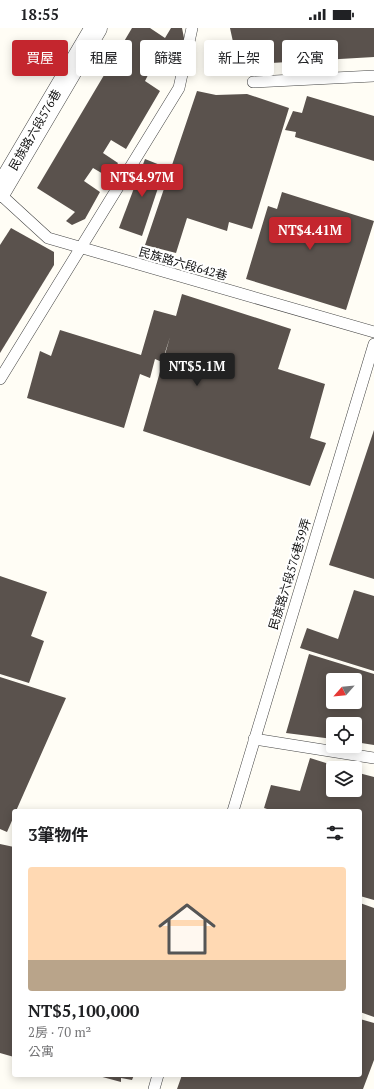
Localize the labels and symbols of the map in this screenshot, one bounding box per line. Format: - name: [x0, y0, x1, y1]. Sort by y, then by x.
- street label: 民族路六段576巷: [5, 87, 64, 173]
- pin: NT$4.97M: [101, 164, 183, 198]
- pin: NT$4.41M: [269, 217, 351, 251]
- street label: 民族路六段642巷: [137, 244, 229, 283]
- pin: NT$5.1M: [160, 353, 234, 387]
- street label: 民族路六段576巷39弄: [265, 516, 314, 632]
- north arrow: [326, 673, 362, 709]

